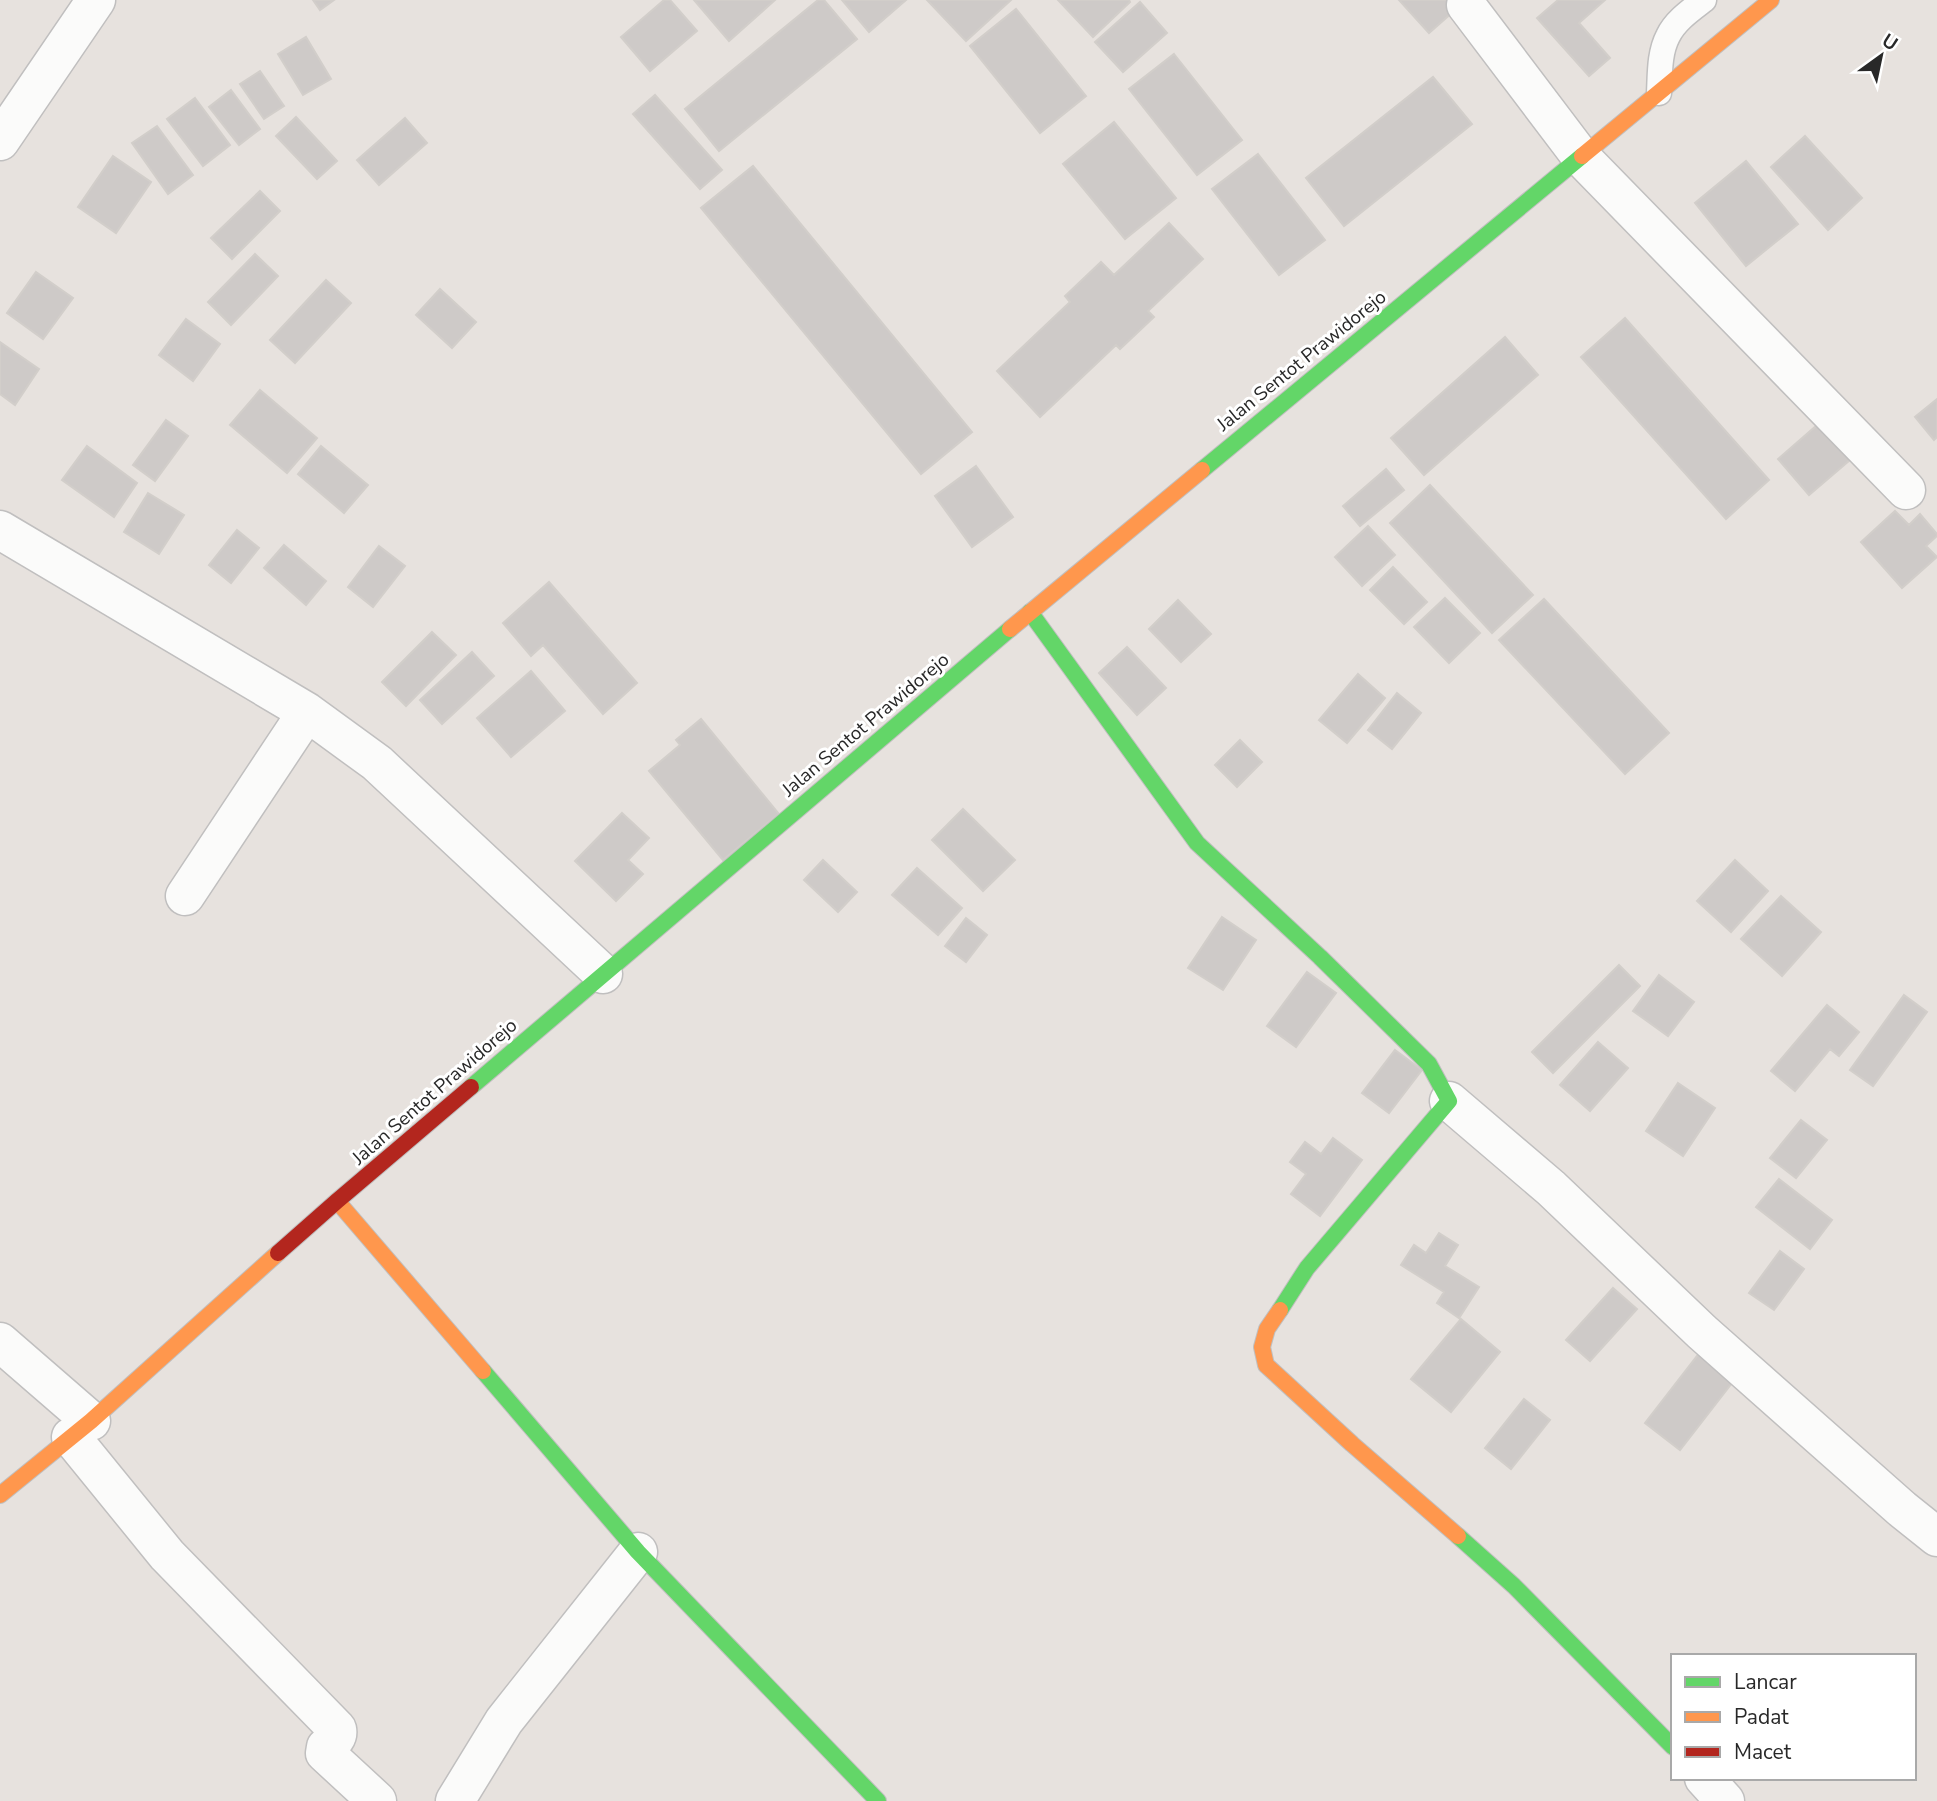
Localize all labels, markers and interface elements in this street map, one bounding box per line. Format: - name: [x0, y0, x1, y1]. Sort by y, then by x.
- north arrow: [1846, 21, 1916, 91]
- text: U: [1877, 28, 1903, 57]
- street label: Jalan Sentot Prawidorejo: [1211, 284, 1392, 438]
- street label: Jalan Sentot Prawidorejo: [776, 647, 955, 803]
- street label: Jalan Sentot Prawidorejo: [346, 1013, 523, 1171]
- legend: [1671, 1654, 1916, 1780]
- text: Lancar: [1734, 1668, 1797, 1696]
- text: Padat: [1734, 1703, 1789, 1731]
- text: Macet: [1734, 1738, 1792, 1766]

